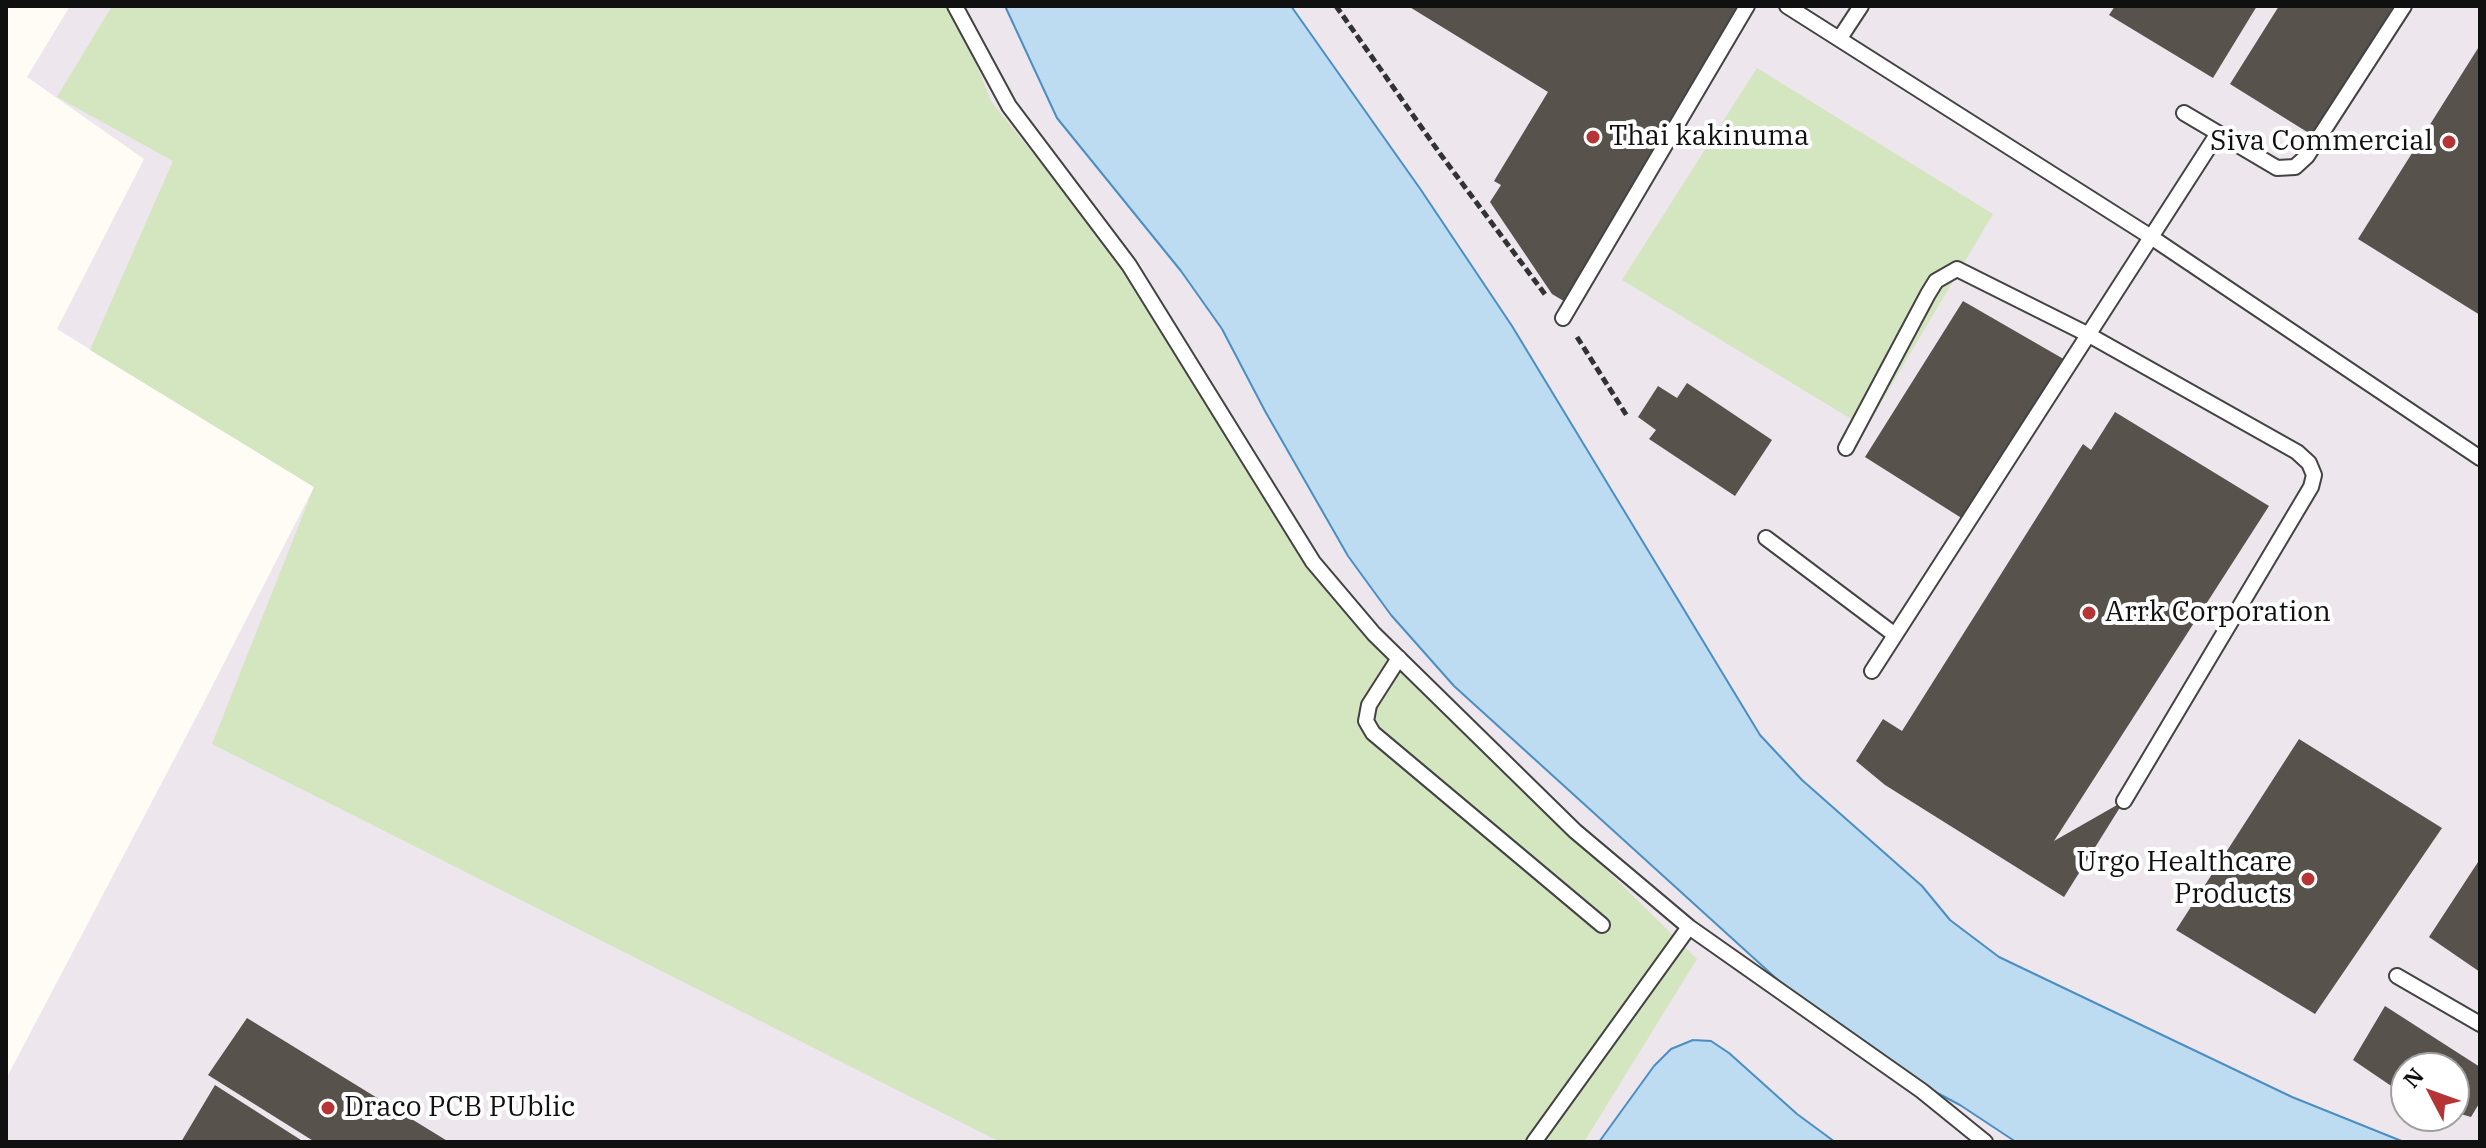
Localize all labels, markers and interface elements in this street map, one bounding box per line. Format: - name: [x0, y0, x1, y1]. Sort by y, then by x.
- place label: Thai kakinuma: [1609, 120, 1809, 154]
- place label: Siva Commercial: [2210, 125, 2433, 159]
- marker: Thai kakinuma: [1584, 128, 1602, 146]
- marker: Siva Commercial: [2440, 133, 2458, 151]
- place label: Arrk Corporation: [2105, 596, 2331, 630]
- marker: Arrk Corporation: [2080, 604, 2098, 622]
- place label: Urgo Healthcare Products: [2076, 846, 2292, 912]
- marker: Urgo Healthcare Products: [2299, 870, 2317, 888]
- north arrow: [2390, 1052, 2470, 1132]
- text: N: [2396, 1061, 2430, 1093]
- place label: Draco PCB PUblic: [344, 1091, 575, 1125]
- marker: Draco PCB PUblic: [319, 1099, 337, 1117]

